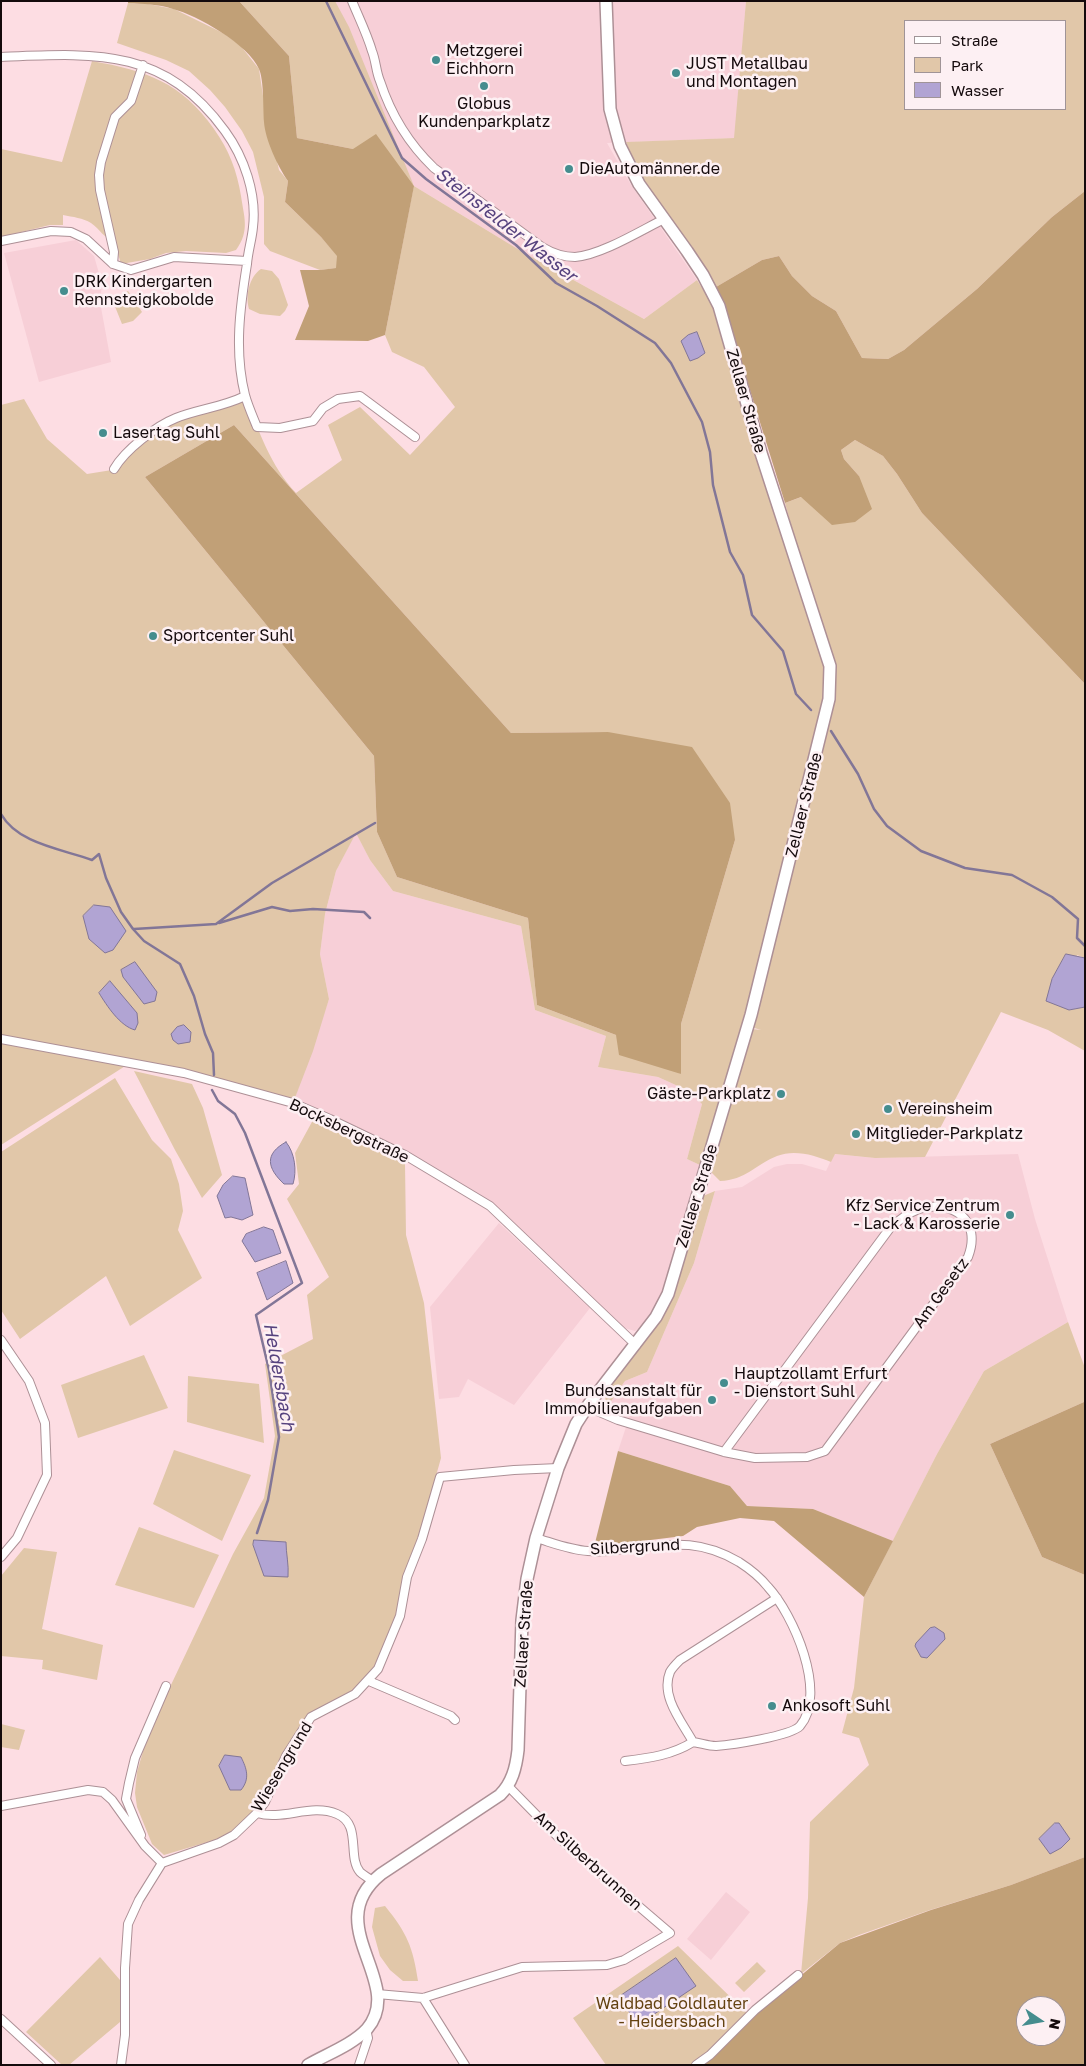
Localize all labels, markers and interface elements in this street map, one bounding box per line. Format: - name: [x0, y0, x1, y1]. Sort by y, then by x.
- legend: [904, 20, 1066, 110]
- text: Straße: [951, 31, 998, 49]
- place label: Metzgerei Eichhorn: [446, 41, 523, 79]
- marker: Metzgerei Eichhorn: [430, 54, 442, 66]
- place label: JUST Metallbau und Montagen: [686, 54, 808, 92]
- text: Park: [951, 56, 983, 74]
- marker: JUST Metallbau und Montagen: [670, 67, 682, 79]
- marker: Globus Kundenparkplatz: [478, 80, 490, 92]
- text: Wasser: [951, 81, 1004, 99]
- place label: Globus Kundenparkplatz: [418, 94, 550, 132]
- place label: DieAutomänner.de: [579, 159, 720, 179]
- water label: Steinsfelder Wasser: [431, 163, 581, 287]
- marker: DieAutomänner.de: [563, 163, 575, 175]
- place label: DRK Kindergarten Rennsteigkobolde: [74, 272, 214, 310]
- marker: DRK Kindergarten Rennsteigkobolde: [58, 285, 70, 297]
- street label: Zellaer Straße: [722, 347, 770, 455]
- place label: Lasertag Suhl: [113, 423, 220, 443]
- marker: Lasertag Suhl: [97, 427, 109, 439]
- place label: Sportcenter Suhl: [163, 626, 294, 646]
- marker: Sportcenter Suhl: [147, 630, 159, 642]
- street label: Zellaer Straße: [782, 751, 826, 859]
- place label: Gäste-Parkplatz: [647, 1084, 771, 1104]
- marker: Gäste-Parkplatz: [775, 1088, 787, 1100]
- street label: Bocksbergstraße: [286, 1095, 412, 1167]
- place label: Vereinsheim: [898, 1099, 993, 1119]
- marker: Vereinsheim: [882, 1103, 894, 1115]
- place label: Mitglieder-Parkplatz: [866, 1124, 1023, 1144]
- marker: Mitglieder-Parkplatz: [850, 1128, 862, 1140]
- street label: Zellaer Straße: [672, 1142, 722, 1250]
- place label: Kfz Service Zentrum - Lack & Karosserie: [845, 1196, 1000, 1234]
- marker: Kfz Service Zentrum - Lack & Karosserie: [1004, 1209, 1016, 1221]
- street label: Am Gesetz: [909, 1254, 973, 1332]
- water label: Heldersbach: [259, 1321, 299, 1433]
- place label: Hauptzollamt Erfurt - Dienstort Suhl: [734, 1364, 888, 1402]
- marker: Hauptzollamt Erfurt - Dienstort Suhl: [718, 1377, 730, 1389]
- place label: Bundesanstalt für Immobilienaufgaben: [544, 1381, 702, 1419]
- marker: Bundesanstalt für Immobilienaufgaben: [706, 1394, 718, 1406]
- street label: Silbergrund: [589, 1535, 681, 1559]
- street label: Zellaer Straße: [511, 1580, 537, 1688]
- place label: Ankosoft Suhl: [782, 1696, 890, 1716]
- marker: Ankosoft Suhl: [766, 1700, 778, 1712]
- street label: Wiesengrund: [248, 1718, 316, 1816]
- street label: Am Silberbrunnen: [530, 1808, 646, 1914]
- park label: Waldbad Goldlauter - Heidersbach: [596, 1994, 748, 2032]
- north arrow: [1016, 1996, 1066, 2046]
- text: N: [1046, 2017, 1065, 2031]

